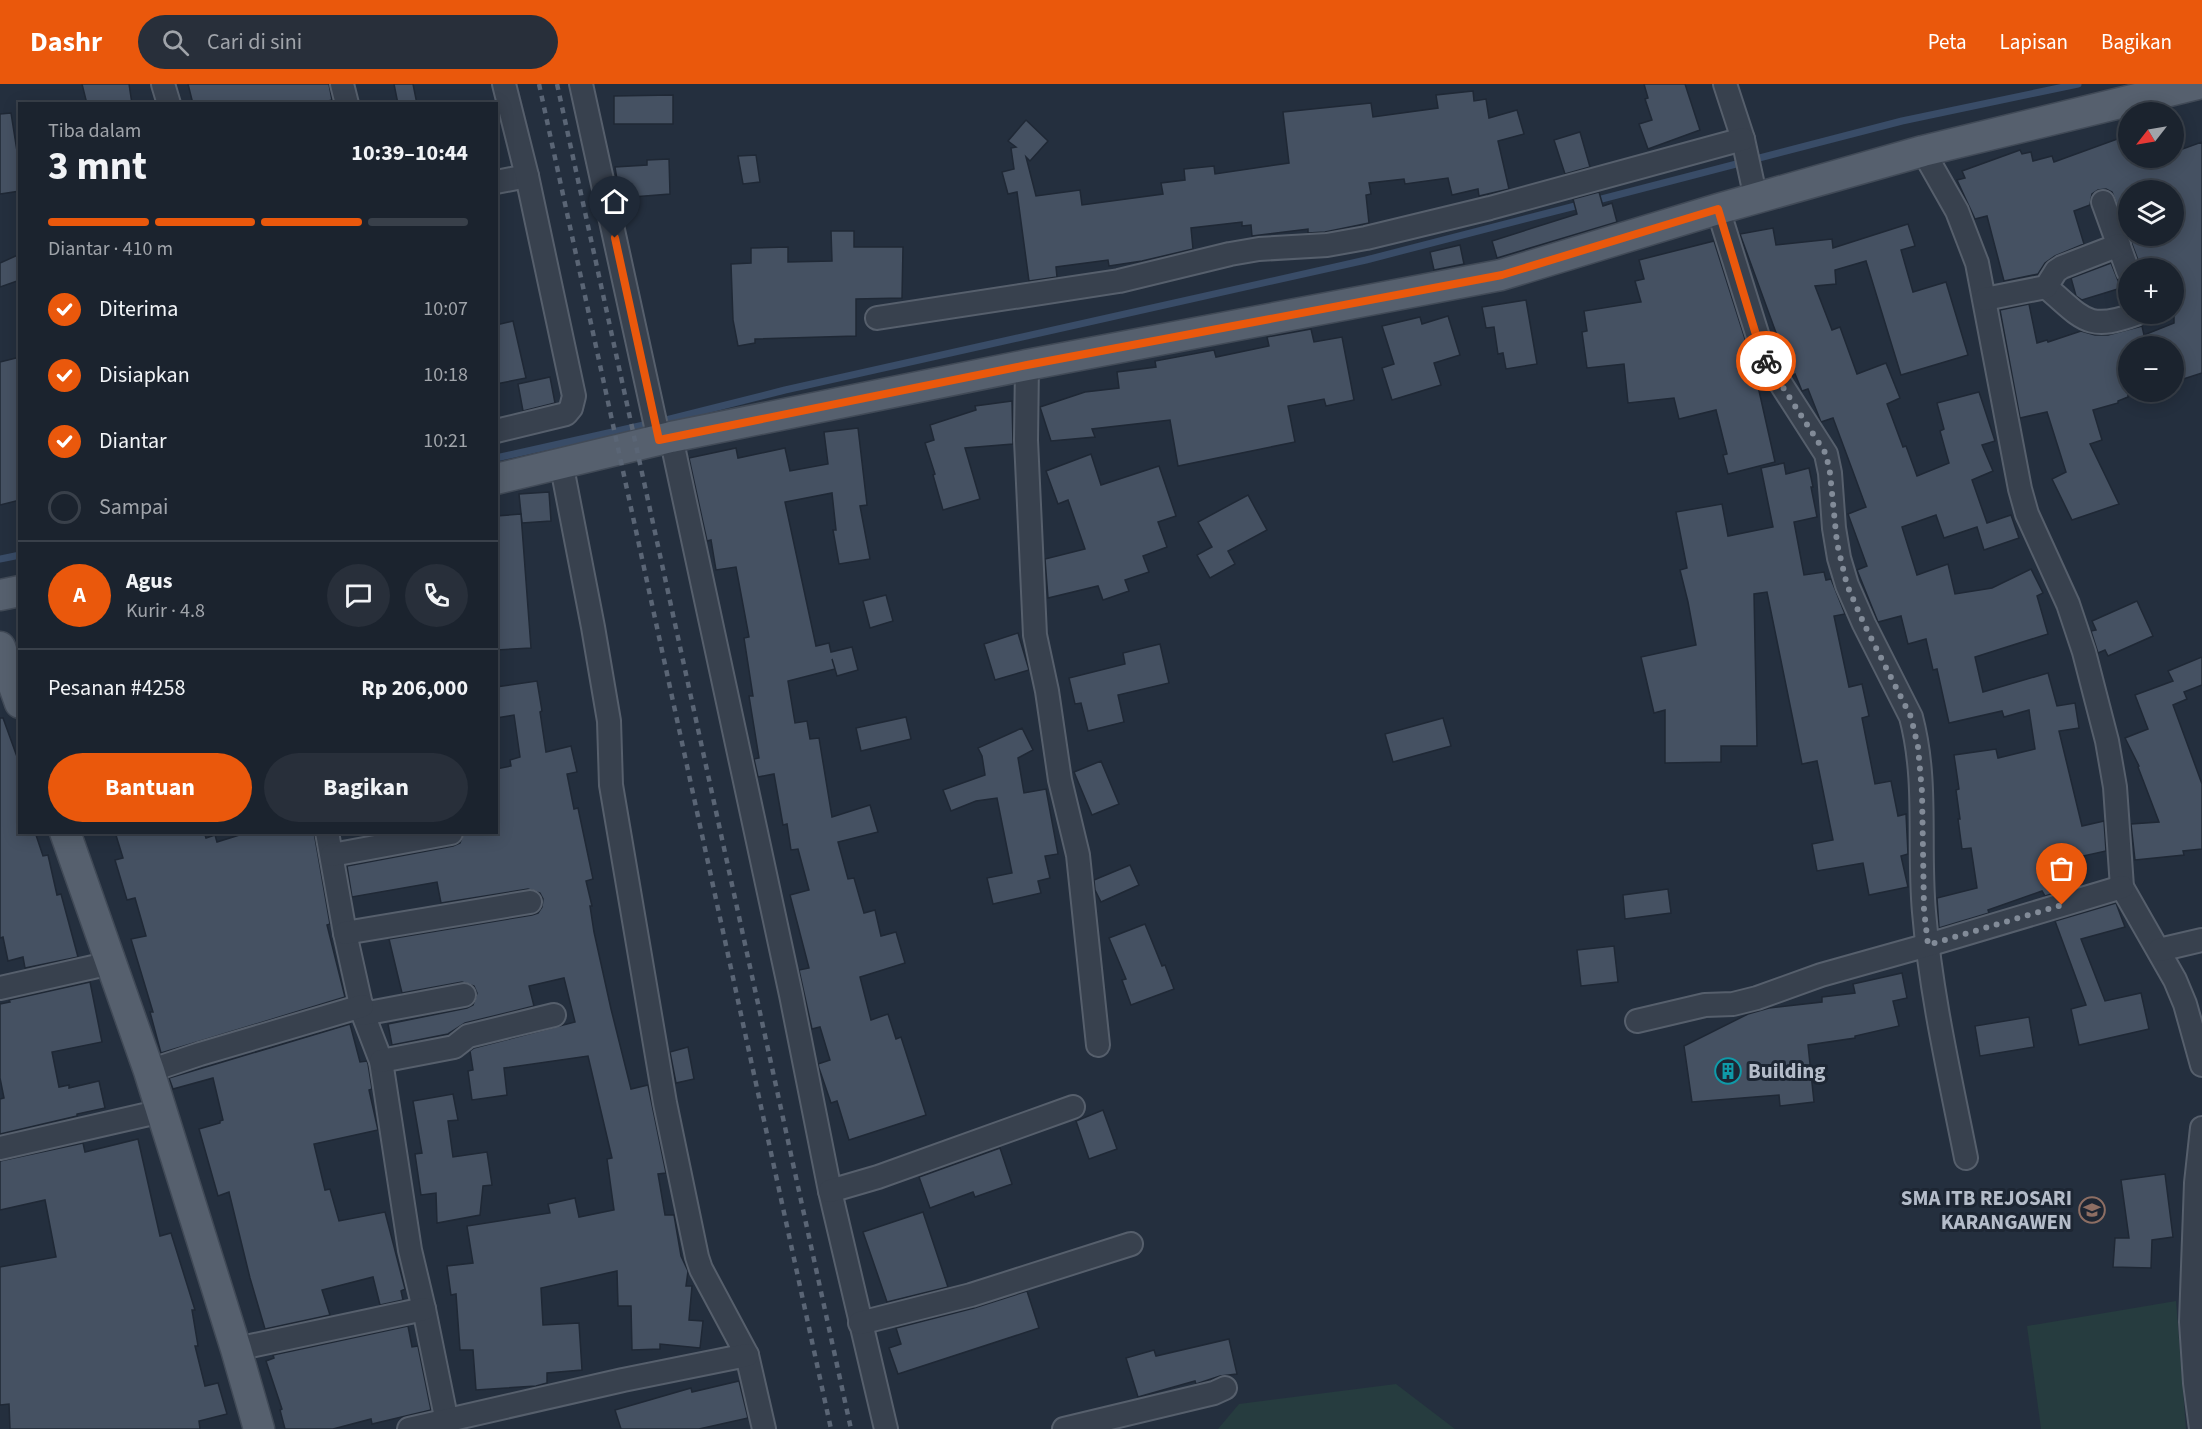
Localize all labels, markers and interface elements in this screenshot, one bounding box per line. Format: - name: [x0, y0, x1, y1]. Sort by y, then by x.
- search box: [138, 15, 558, 69]
- text: Dashr: [30, 22, 102, 62]
- icon: search: [159, 26, 192, 59]
- text: Cari di sini: [207, 26, 302, 58]
- text: Peta: [1928, 27, 1967, 57]
- text: Lapisan: [2000, 27, 2068, 57]
- text: Bagikan: [2101, 27, 2172, 57]
- north arrow: [2118, 102, 2184, 168]
- map controls: [2118, 102, 2184, 402]
- text: Tiba dalam: [48, 117, 141, 145]
- text: 10:39–10:44: [351, 137, 468, 169]
- text: 3 mnt: [48, 139, 147, 195]
- pin: [589, 176, 640, 238]
- button: layers: [2118, 180, 2184, 246]
- icon: home: [598, 185, 631, 218]
- text: Diantar · 410 m: [48, 235, 173, 263]
- button: +: [2118, 258, 2184, 324]
- icon: check: [48, 293, 81, 326]
- text: Diterima: [99, 293, 178, 325]
- text: 10:07: [423, 295, 468, 323]
- courier: [1736, 331, 1796, 391]
- button: −: [2118, 336, 2184, 402]
- icon: bike: [1750, 345, 1783, 378]
- icon: check: [48, 359, 81, 392]
- text: Disiapkan: [99, 359, 190, 391]
- text: 10:18: [423, 361, 468, 389]
- icon: check: [48, 425, 81, 458]
- text: Diantar: [99, 425, 167, 457]
- text: 10:21: [423, 427, 468, 455]
- text: Sampai: [99, 491, 168, 523]
- button: chat: [327, 564, 390, 627]
- button: phone: [405, 564, 468, 627]
- text: Agus: [126, 565, 173, 597]
- text: A: [73, 579, 86, 611]
- text: Kurir · 4.8: [126, 597, 205, 625]
- text: Pesanan #4258: [48, 672, 185, 704]
- text: Rp 206,000: [361, 672, 468, 704]
- button: Bantuan: [48, 753, 252, 822]
- button: Bagikan: [264, 753, 468, 822]
- pin: [2036, 843, 2087, 905]
- icon: bag: [2045, 852, 2078, 885]
- building icon: Building: [1713, 1056, 1743, 1086]
- place label: Building: [1748, 1056, 1826, 1086]
- place label: SMA ITB REJOSARI KARANGAWEN: [1901, 1183, 2072, 1237]
- school or university icon: SMA ITB REJOSARI KARANGAWEN: [2077, 1195, 2107, 1225]

